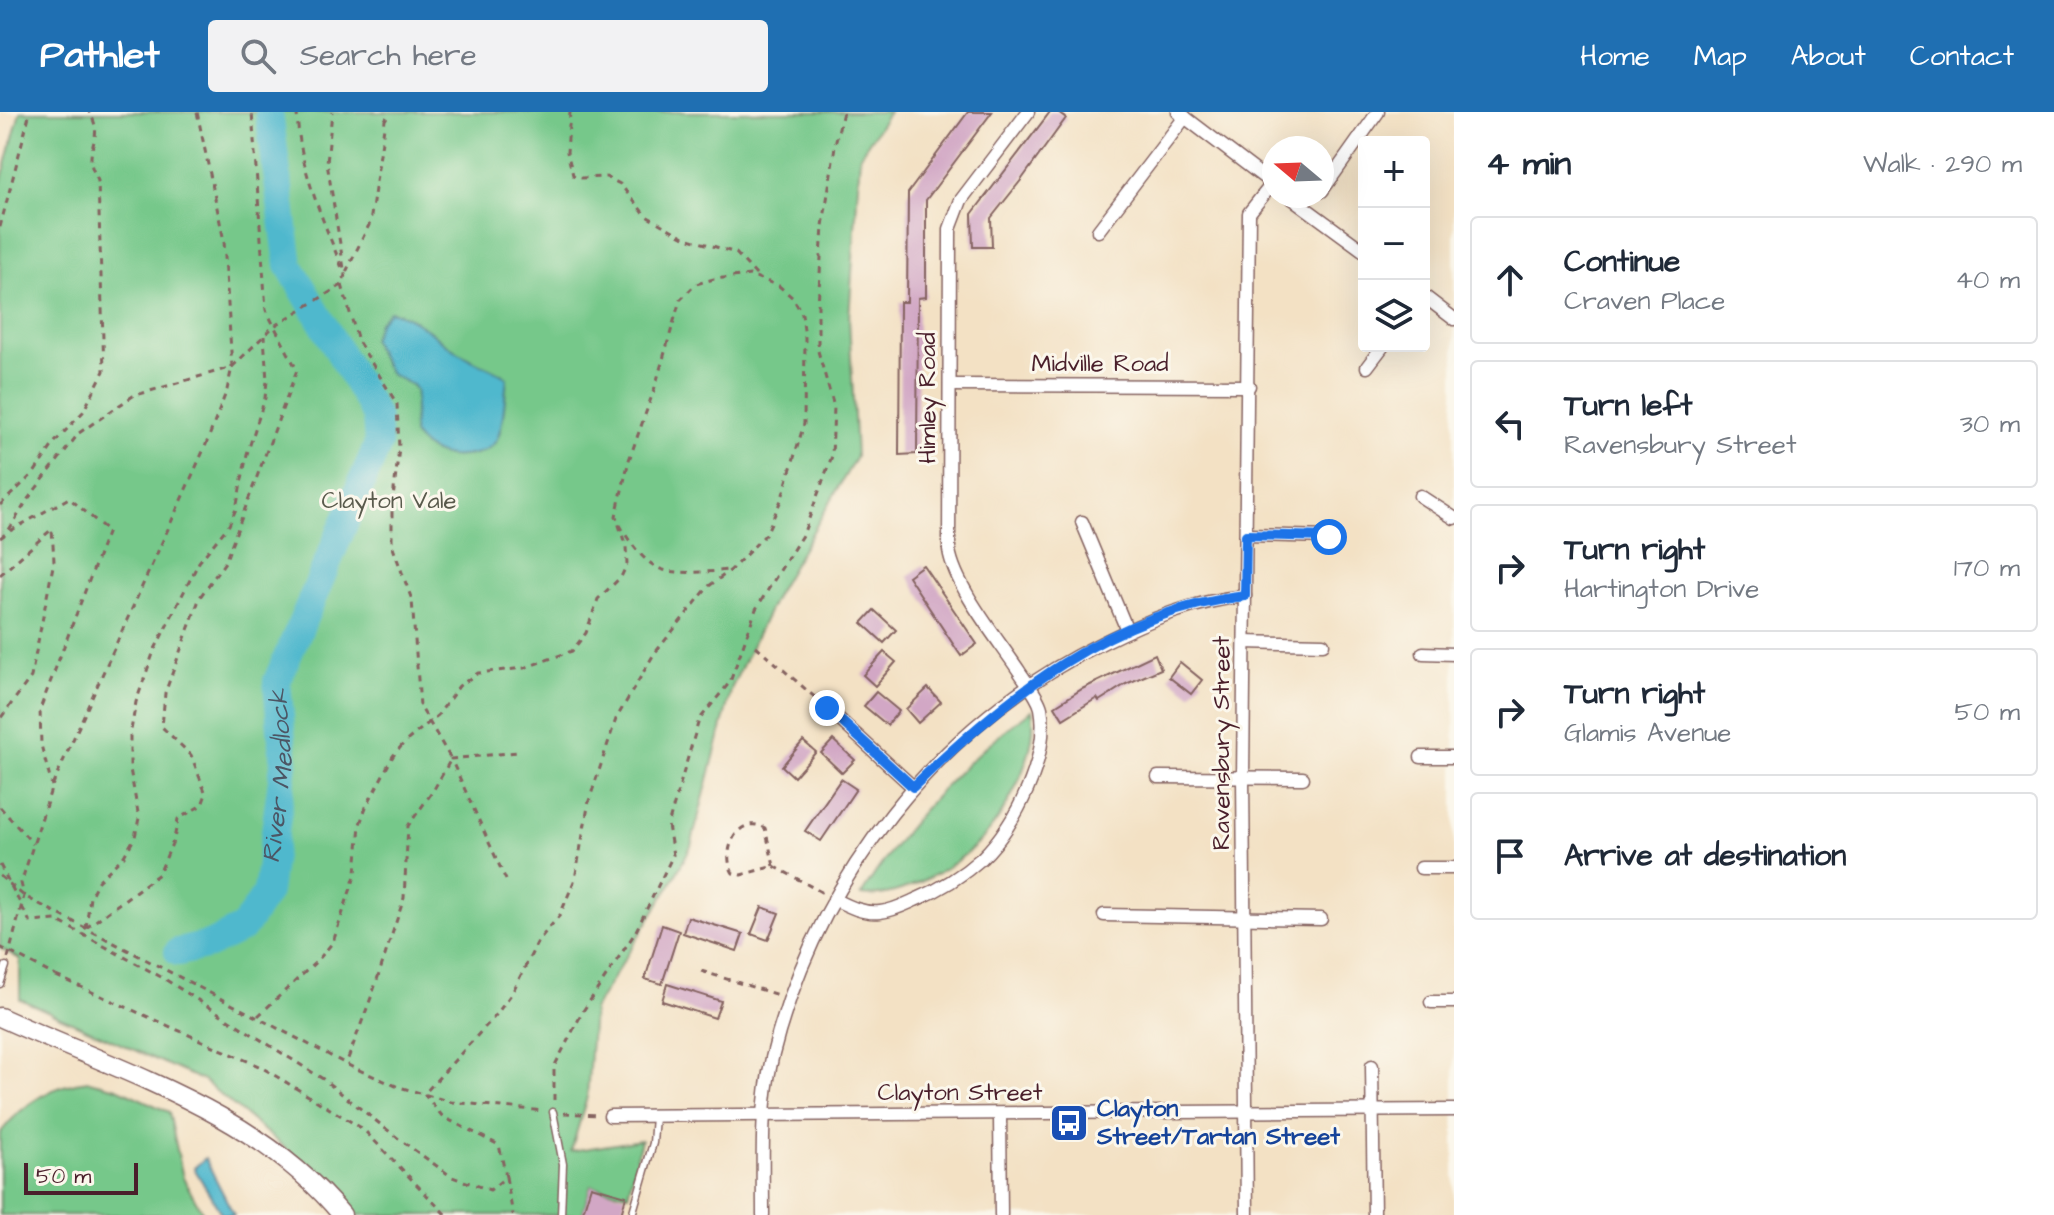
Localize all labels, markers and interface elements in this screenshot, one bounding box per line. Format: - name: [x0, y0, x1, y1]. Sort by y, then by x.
- search box: [208, 20, 768, 92]
- text: Pathlet: [40, 30, 160, 82]
- icon: search: [236, 34, 280, 78]
- text: Search here: [300, 35, 477, 77]
- text: Home: [1580, 37, 1650, 76]
- text: Map: [1694, 37, 1747, 76]
- text: About: [1791, 37, 1866, 76]
- text: Contact: [1910, 37, 2014, 76]
- north arrow: [1262, 136, 1334, 208]
- map controls: [1358, 136, 1430, 352]
- button: +: [1358, 136, 1430, 208]
- text: 4 min: [1486, 140, 1571, 188]
- text: Walk · 290 m: [1863, 146, 2022, 182]
- button: −: [1358, 208, 1430, 280]
- text: Continue: [1564, 241, 1680, 283]
- icon: ahead: [1488, 258, 1532, 302]
- text: 40 m: [1955, 262, 2020, 298]
- button: layers: [1358, 280, 1430, 352]
- text: Craven Place: [1564, 283, 1725, 319]
- street label: Himley Road: [911, 332, 946, 464]
- street label: Midville Road: [1031, 347, 1169, 381]
- text: Turn left: [1564, 385, 1692, 427]
- icon: left: [1488, 402, 1532, 446]
- text: 30 m: [1960, 406, 2020, 442]
- text: Ravensbury Street: [1564, 427, 1796, 463]
- park label: Clayton Vale: [322, 484, 457, 519]
- route start: [1311, 519, 1347, 555]
- text: Turn right: [1564, 529, 1705, 571]
- icon: right: [1488, 546, 1532, 590]
- text: 170 m: [1954, 550, 2020, 586]
- text: Hartington Drive: [1564, 571, 1759, 607]
- street label: Ravensbury Street: [1205, 635, 1240, 850]
- text: Turn right: [1564, 673, 1705, 715]
- water label: River Medlock: [253, 686, 302, 865]
- route end: [809, 690, 845, 726]
- icon: right: [1488, 690, 1532, 734]
- text: 50 m: [1955, 694, 2020, 730]
- text: Glamis Avenue: [1564, 715, 1731, 751]
- icon: arrive: [1488, 834, 1532, 878]
- text: Arrive at destination: [1564, 835, 1846, 877]
- street label: Clayton Street: [878, 1076, 1043, 1111]
- place label: Clayton Street/Tartan Street: [1096, 1092, 1340, 1154]
- bus stop icon: Clayton Street/Tartan Street: [1048, 1102, 1090, 1144]
- scale bar: [24, 1159, 138, 1195]
- text: 50 m: [36, 1161, 91, 1192]

